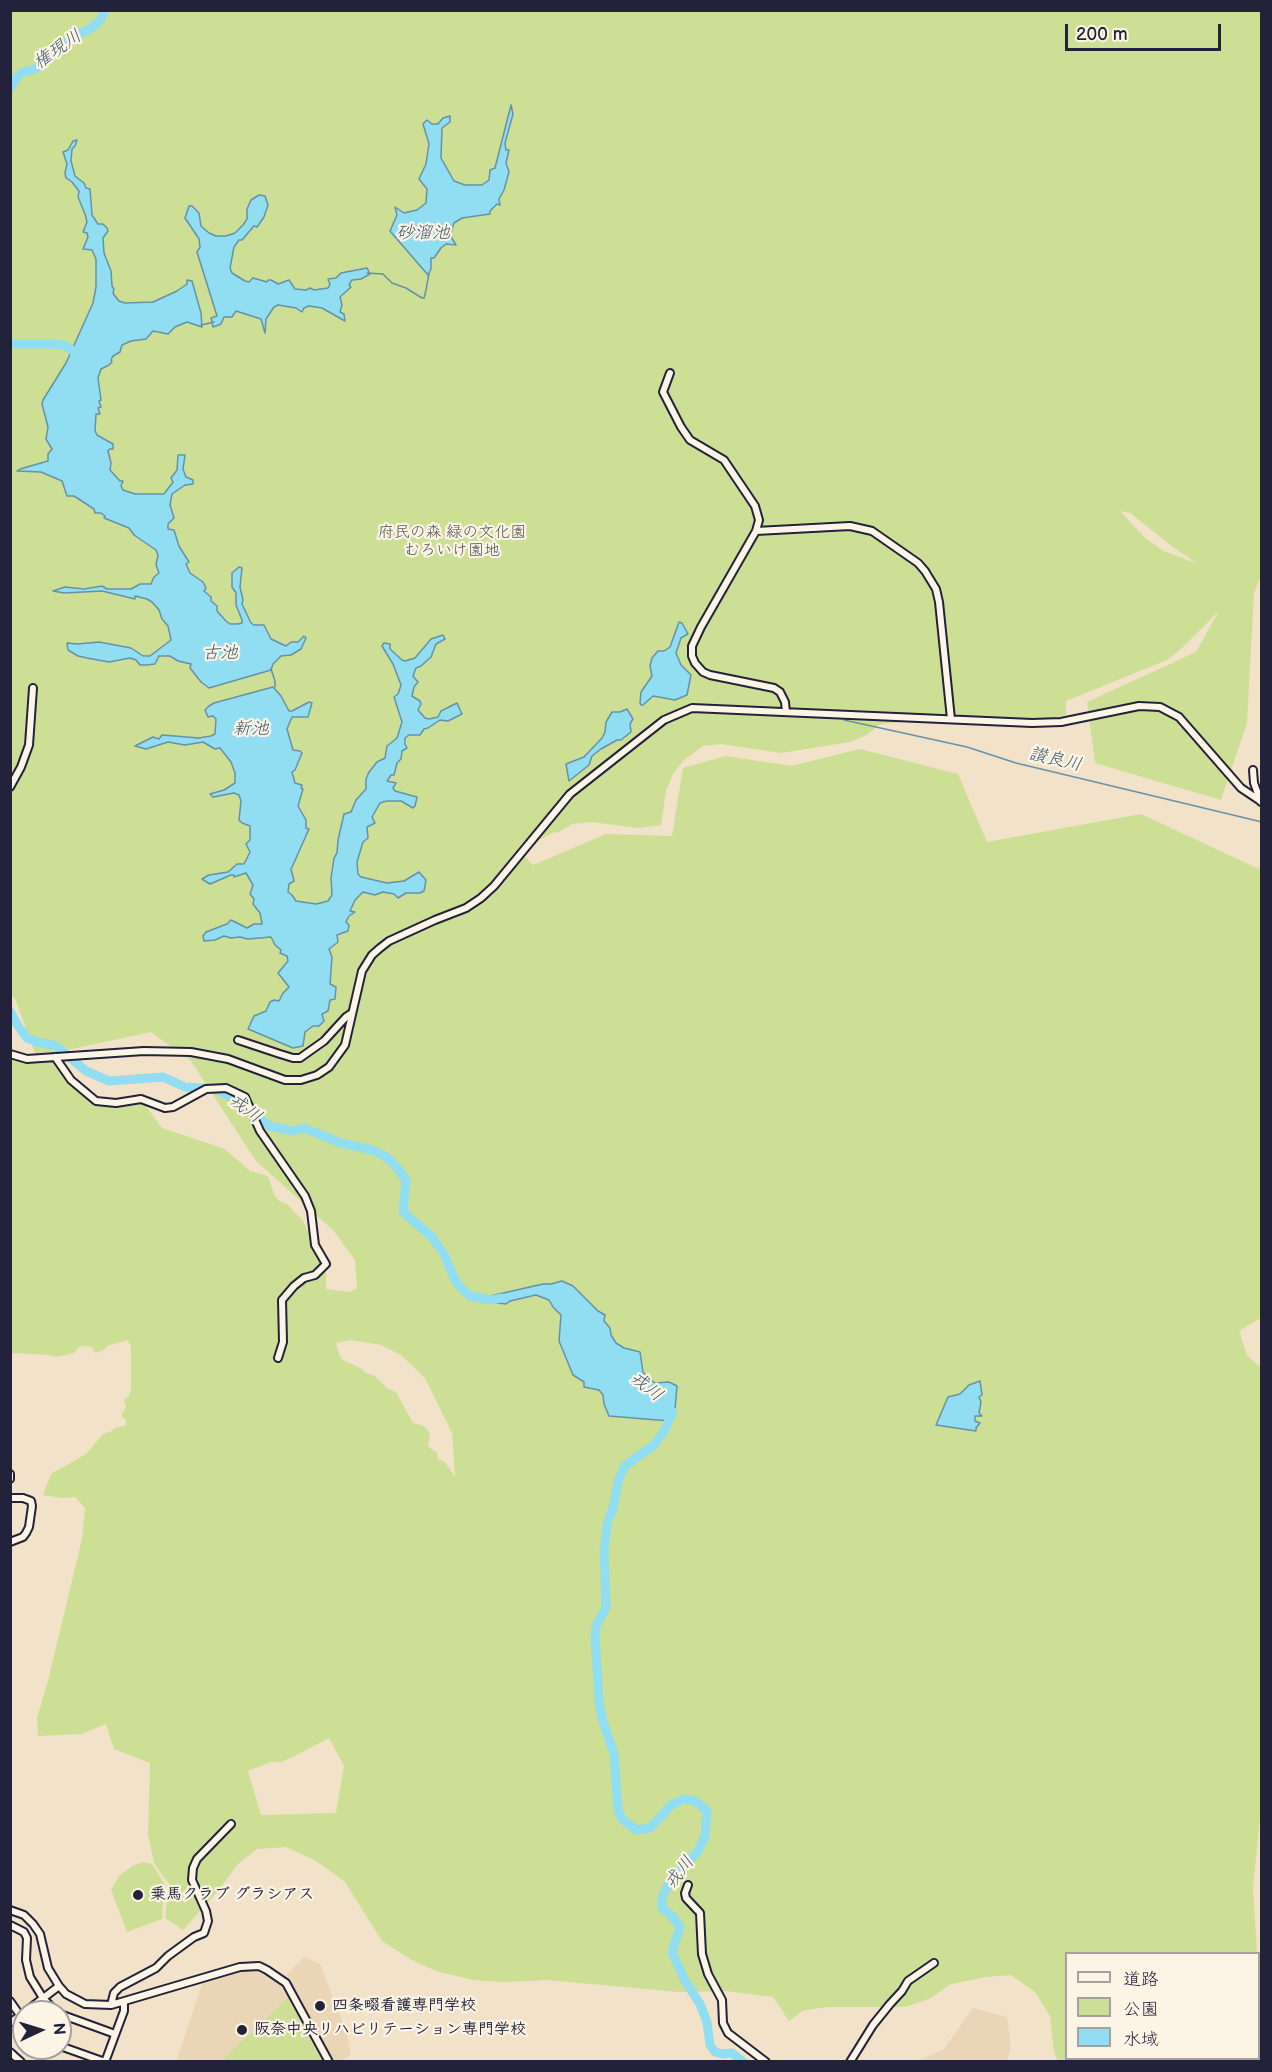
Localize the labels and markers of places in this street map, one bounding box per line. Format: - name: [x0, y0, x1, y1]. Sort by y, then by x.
- place label: 乗馬クラブ グラシアス: [150, 1885, 314, 1905]
- marker: 乗馬クラブ グラシアス: [131, 1888, 145, 1902]
- place label: 四条畷看護専門学校: [332, 1996, 476, 2016]
- marker: 四条畷看護専門学校: [313, 1999, 327, 2013]
- place label: 阪奈中央リハビリテーション専門学校: [254, 2020, 526, 2040]
- marker: 阪奈中央リハビリテーション専門学校: [235, 2023, 249, 2037]

